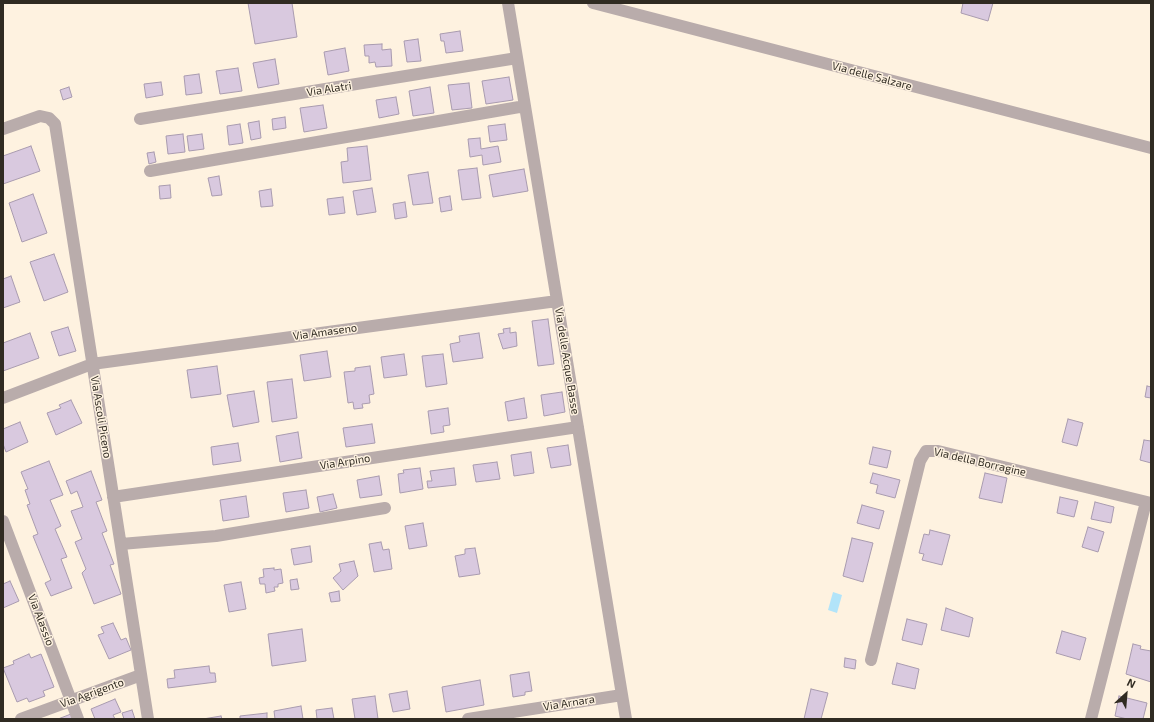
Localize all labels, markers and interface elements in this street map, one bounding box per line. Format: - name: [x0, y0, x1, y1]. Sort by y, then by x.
- street label: Via delle Salzare: [831, 59, 913, 93]
- street label: Via Alatri: [306, 79, 352, 99]
- street label: Via delle Acque Basse: [552, 307, 582, 415]
- street label: Via Amaseno: [292, 321, 358, 343]
- street label: Via Ascoli Piceno: [88, 375, 114, 459]
- street label: Via della Borragine: [933, 445, 1027, 479]
- street label: Via Arpino: [319, 451, 371, 473]
- street label: Via Alassio: [25, 592, 57, 648]
- north arrow: [1106, 674, 1146, 714]
- street label: Via Agrigento: [58, 675, 126, 711]
- text: N: [1125, 675, 1138, 690]
- street label: Via Arnara: [542, 692, 596, 714]

